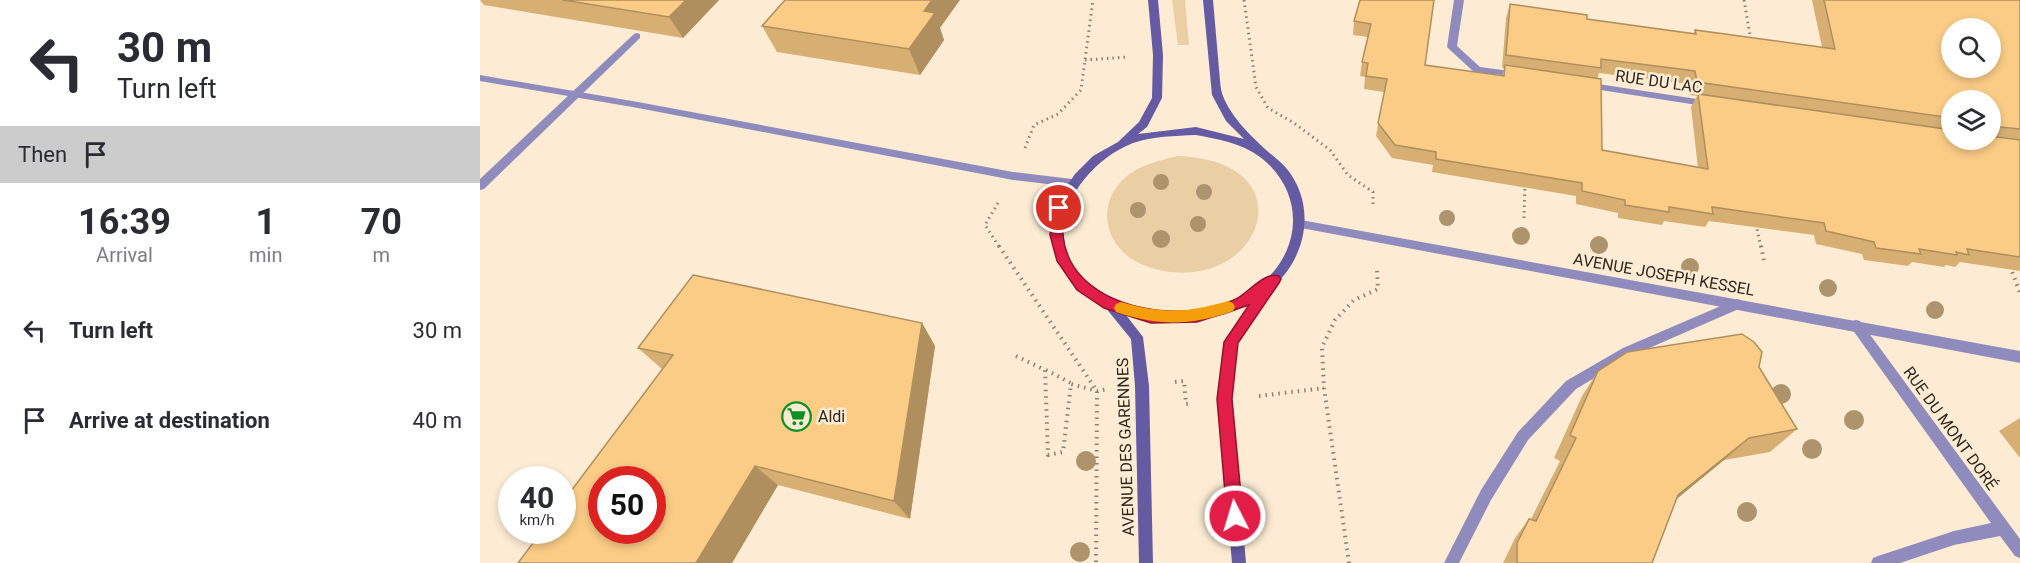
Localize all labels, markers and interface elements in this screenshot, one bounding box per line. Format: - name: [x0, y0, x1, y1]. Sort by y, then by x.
- map controls: [1941, 18, 2001, 150]
- button: search: [1941, 18, 2001, 78]
- text: 30 m: [117, 23, 212, 72]
- icon: left: [18, 24, 96, 102]
- street label: RUE DU LAC: [1614, 66, 1704, 97]
- text: Turn left: [117, 73, 217, 105]
- button: layers: [1941, 90, 2001, 150]
- icon: arrive: [79, 138, 112, 171]
- text: Then: [18, 142, 67, 167]
- pin: [1033, 182, 1084, 233]
- icon: arrive: [1042, 191, 1075, 224]
- text: 16:39: [78, 201, 171, 243]
- text: 1: [255, 201, 276, 243]
- text: 70: [361, 201, 402, 243]
- text: Arrival: [96, 243, 153, 267]
- text: min: [249, 243, 282, 267]
- text: m: [372, 243, 390, 267]
- street label: AVENUE JOSEPH KESSEL: [1572, 249, 1756, 300]
- icon: left: [18, 314, 51, 347]
- text: Turn left: [69, 318, 153, 343]
- text: 30 m: [413, 318, 462, 343]
- street label: AVENUE DES GARENNES: [1113, 357, 1138, 537]
- street label: RUE DU MONT DORÉ: [1899, 363, 2002, 494]
- supermarket icon: Aldi: [781, 400, 813, 432]
- icon: arrive: [18, 404, 51, 437]
- place label: Aldi: [818, 407, 845, 426]
- text: Arrive at destination: [69, 408, 270, 433]
- text: 40 m: [413, 408, 462, 433]
- speed limit sign: 50: [588, 466, 666, 544]
- text: 40: [520, 480, 554, 515]
- position arrow: [1203, 484, 1267, 548]
- text: km/h: [519, 511, 555, 529]

